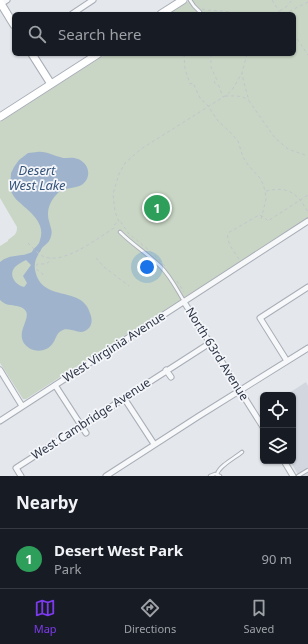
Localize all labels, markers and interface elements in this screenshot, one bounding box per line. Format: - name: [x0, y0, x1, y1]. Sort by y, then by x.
- search box: [12, 12, 296, 56]
- icon: search: [26, 23, 48, 45]
- text: Search here: [58, 24, 141, 44]
- water label: Desert West Lake: [9, 161, 66, 194]
- pin: 1: [144, 193, 170, 223]
- your location: [137, 257, 157, 277]
- street label: North 63rd Avenue: [182, 304, 253, 404]
- street label: West Virginia Avenue: [59, 307, 168, 386]
- street label: West Cambridge Avenue: [28, 374, 154, 463]
- map controls: [260, 392, 296, 464]
- button: locate: [260, 392, 296, 428]
- button: layers: [260, 428, 296, 464]
- text: Nearby: [16, 491, 78, 514]
- text: Desert West Park: [54, 540, 183, 560]
- text: 1: [25, 550, 33, 568]
- text: 90 m: [262, 550, 292, 568]
- text: Park: [54, 560, 81, 578]
- tab: Map: [34, 597, 57, 636]
- tab: Directions: [124, 597, 176, 636]
- tab: Saved: [244, 597, 274, 636]

